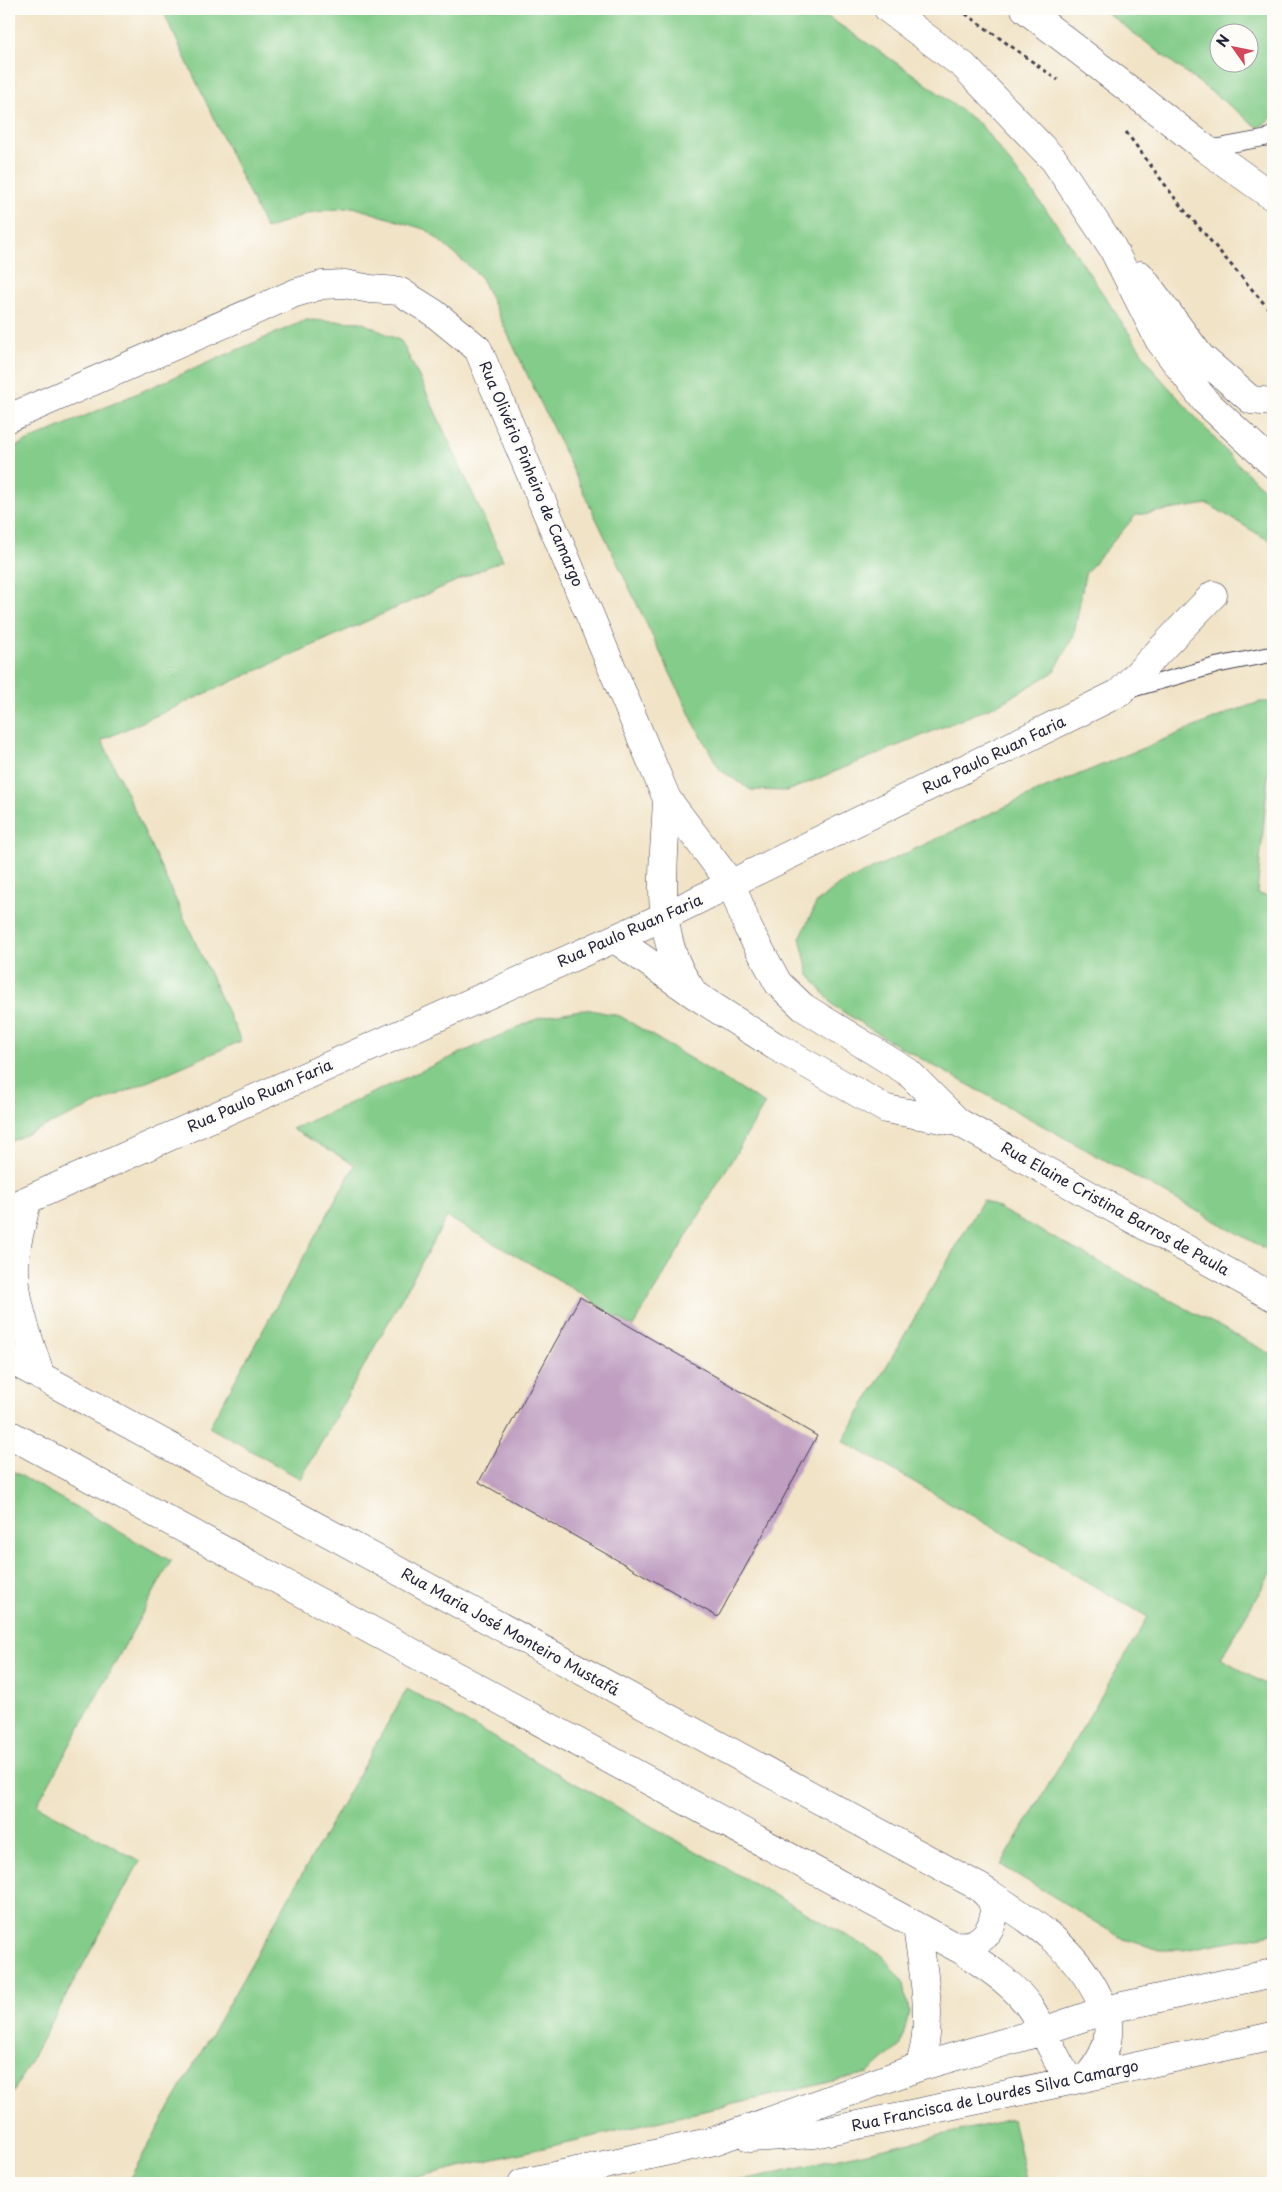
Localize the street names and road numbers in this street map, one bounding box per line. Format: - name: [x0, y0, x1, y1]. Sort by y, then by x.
- street label: Rua Olivério Pinheiro de Camargo: [474, 357, 590, 590]
- street label: Rua Paulo Ruan Faria: [918, 709, 1069, 798]
- street label: Rua Paulo Ruan Faria: [553, 887, 706, 972]
- street label: Rua Paulo Ruan Faria: [183, 1052, 336, 1137]
- street label: Rua Elaine Cristina Barros de Paula: [997, 1135, 1235, 1281]
- street label: Rua Maria José Monteiro Mustafá: [398, 1561, 624, 1701]
- street label: Rua Francisca de Lourdes Silva Camargo: [849, 2053, 1140, 2136]

